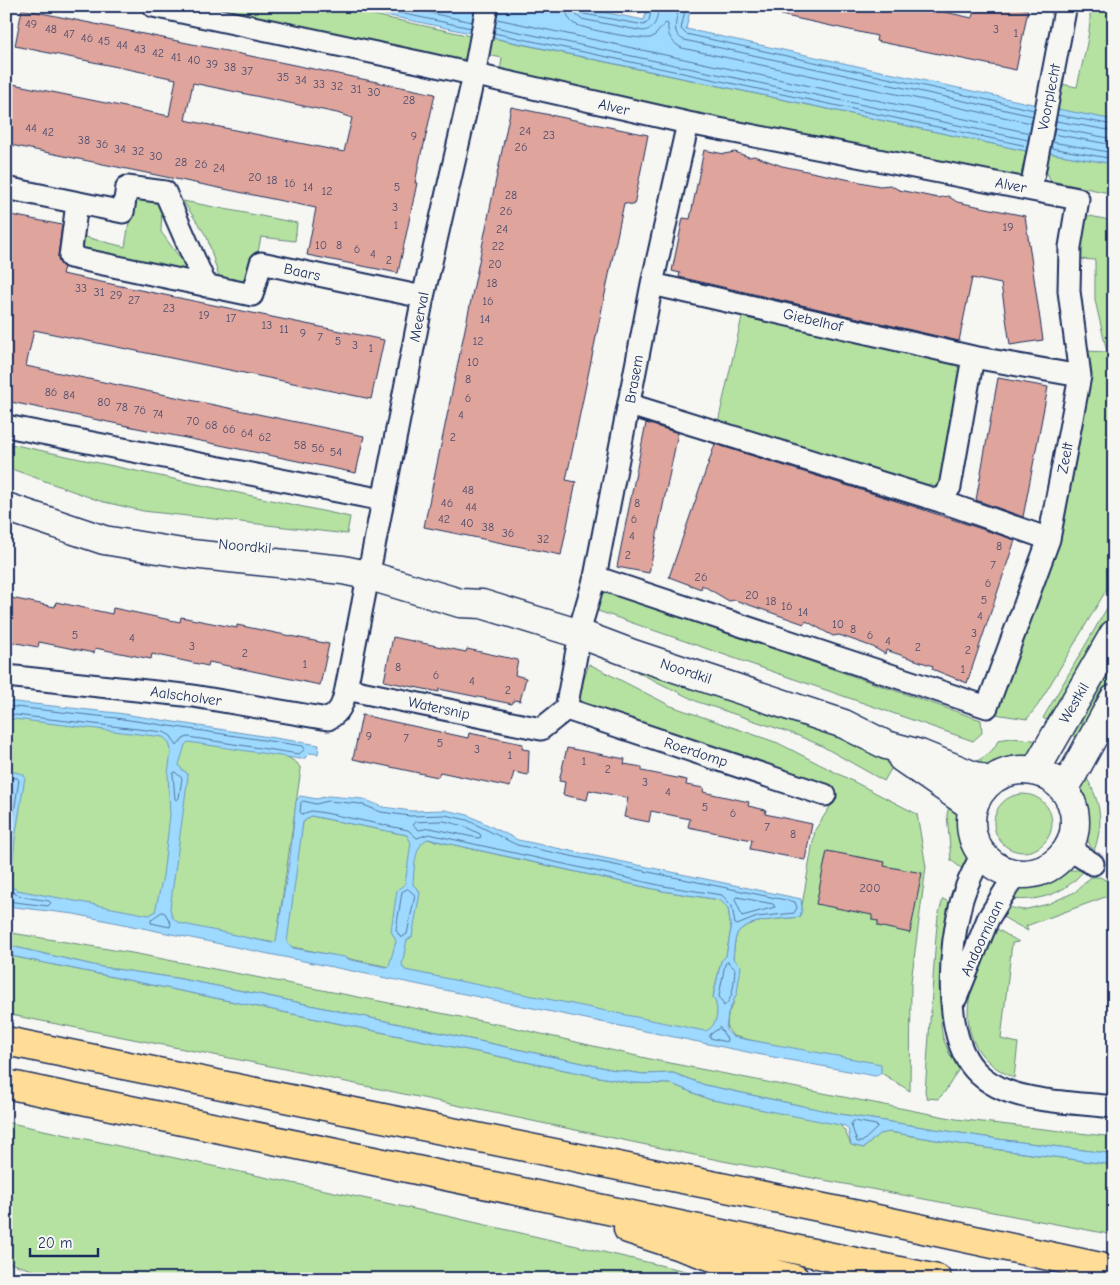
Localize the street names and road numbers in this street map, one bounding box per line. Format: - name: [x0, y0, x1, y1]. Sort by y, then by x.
- street label: Voorplecht: [1034, 62, 1064, 132]
- street label: Alver: [597, 95, 631, 119]
- street label: Alver: [994, 173, 1028, 197]
- street label: Baars: [282, 259, 322, 285]
- street label: Meerval: [405, 290, 433, 344]
- street label: Giebelhof: [781, 304, 845, 336]
- street label: Brasem: [621, 353, 647, 405]
- street label: Zeelt: [1053, 440, 1077, 475]
- street label: Noordkil: [218, 535, 272, 557]
- street label: Noordkil: [658, 654, 714, 688]
- street label: Westkil: [1055, 679, 1093, 727]
- street label: Aalscholver: [149, 682, 223, 710]
- street label: Watersnip: [406, 693, 472, 723]
- street label: Roerdomp: [662, 733, 730, 771]
- street label: Andoornlaan: [956, 897, 1008, 979]

